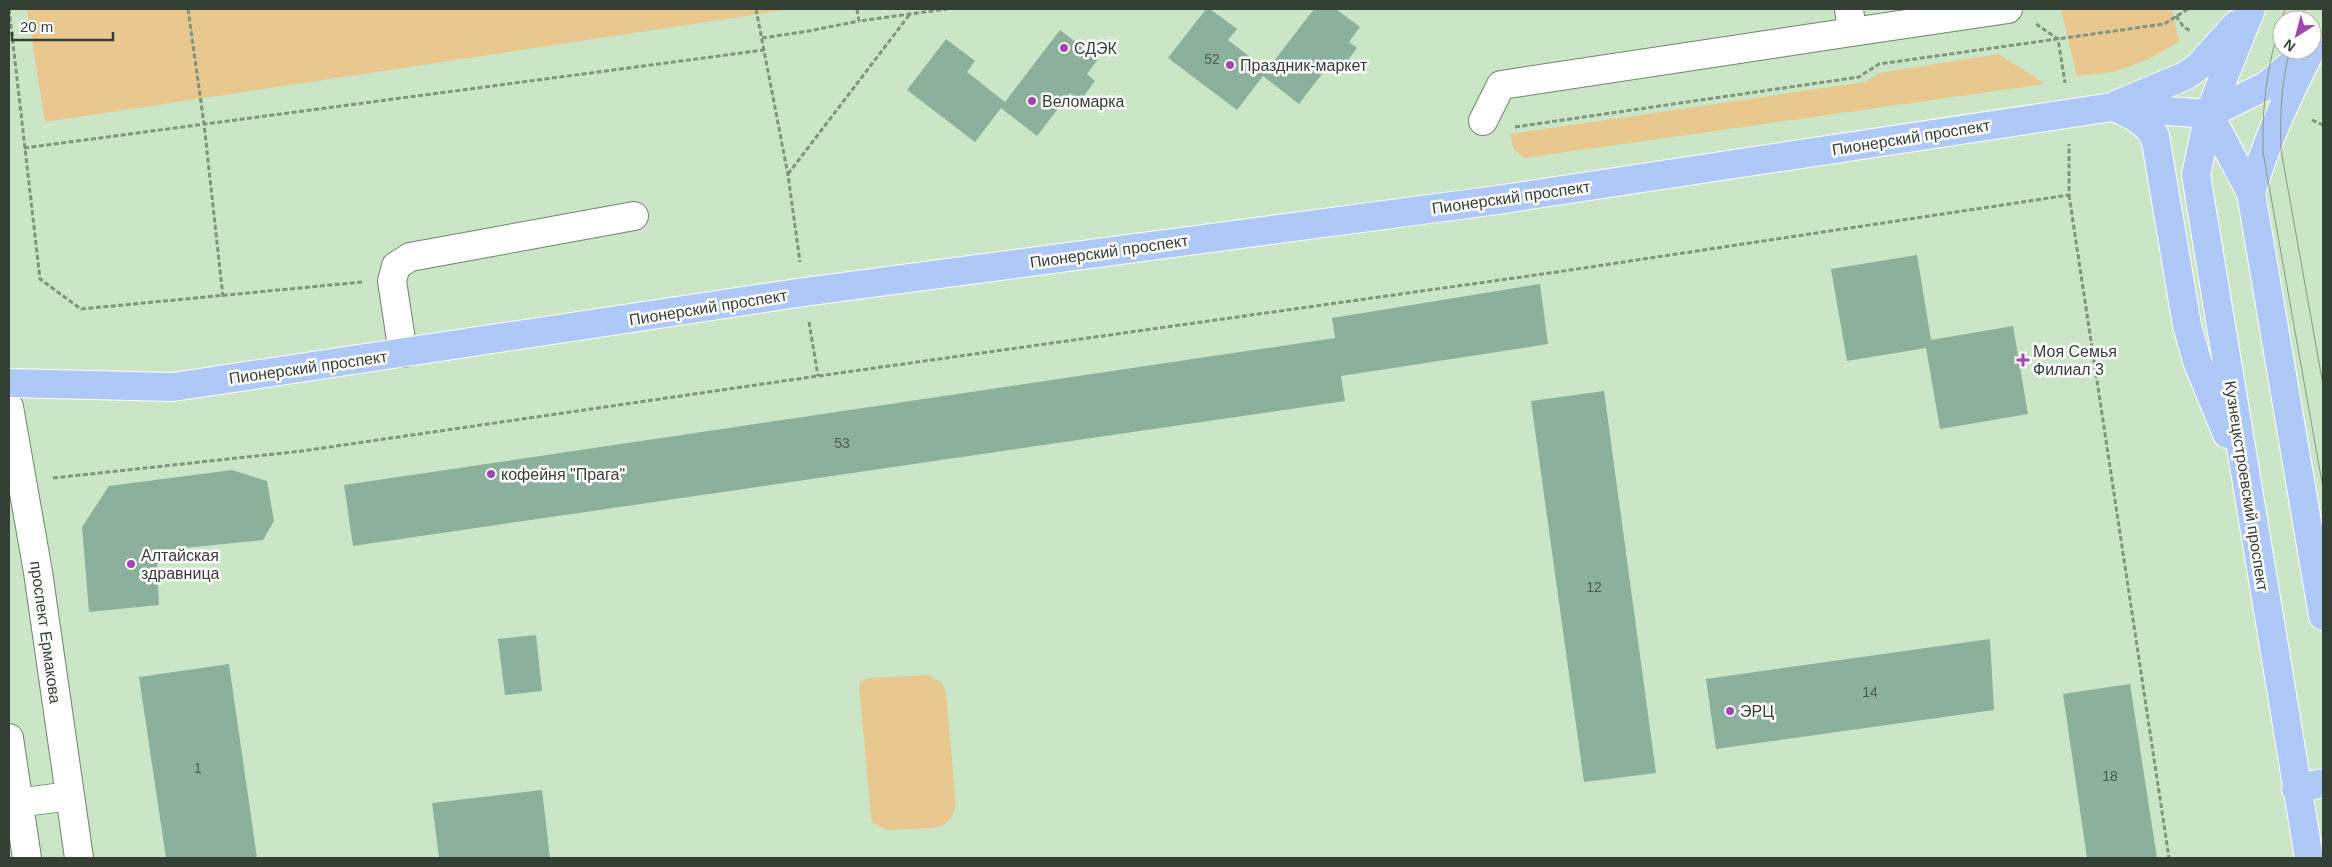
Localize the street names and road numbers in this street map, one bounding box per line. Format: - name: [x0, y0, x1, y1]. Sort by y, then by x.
- street label: Пионерский проспект: [1831, 116, 1992, 158]
- street label: Пионерский проспект: [1431, 178, 1592, 217]
- street label: Пионерский проспект: [1029, 232, 1190, 271]
- street label: Пионерский проспект: [628, 286, 789, 328]
- street label: Пионерский проспект: [228, 348, 389, 387]
- street label: Кузнецкстроевский проспект: [2221, 380, 2272, 593]
- street label: проспект Ермакова: [27, 560, 64, 705]

